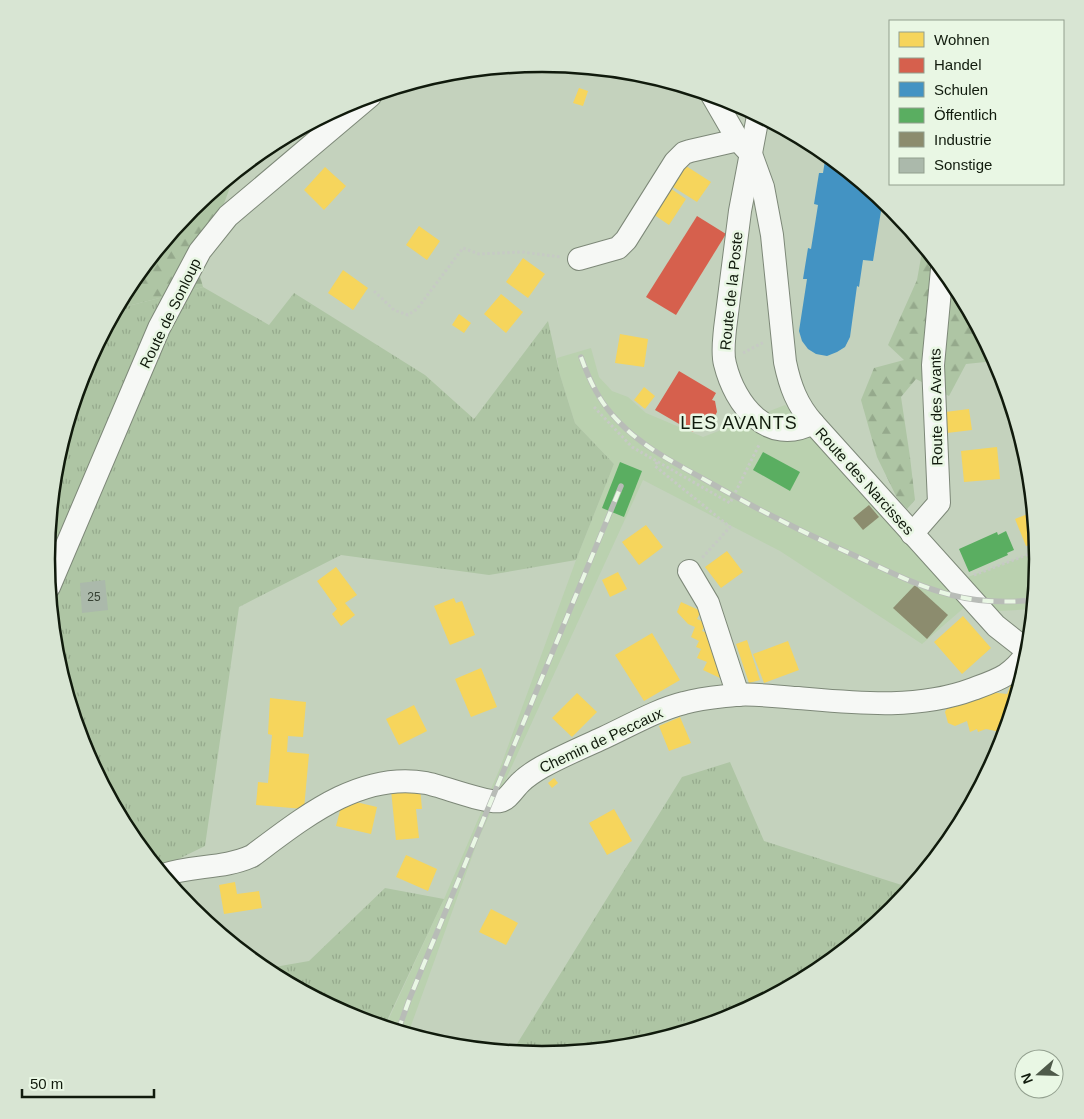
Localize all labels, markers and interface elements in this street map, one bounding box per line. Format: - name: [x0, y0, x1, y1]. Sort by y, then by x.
- legend: [889, 20, 1064, 185]
- text: Wohnen: [934, 31, 990, 48]
- text: Handel: [934, 56, 982, 73]
- text: Schulen: [934, 81, 988, 98]
- text: Öffentlich: [934, 106, 997, 123]
- text: Industrie: [934, 131, 992, 148]
- text: Sonstige: [934, 156, 992, 173]
- street label: Route de la Poste: [716, 231, 746, 351]
- street label: Route de Sonloup: [136, 255, 204, 371]
- street label: Route des Avants: [926, 348, 946, 466]
- district label: LES AVANTS: [680, 413, 798, 433]
- street label: Route des Narcisses: [812, 424, 918, 538]
- house number: 25: [87, 590, 101, 604]
- street label: Chemin de Peccaux: [537, 704, 666, 776]
- north arrow: [1014, 1049, 1064, 1099]
- scale bar: [22, 1066, 155, 1098]
- text: N: [1018, 1071, 1036, 1086]
- text: 50 m: [30, 1075, 63, 1092]

